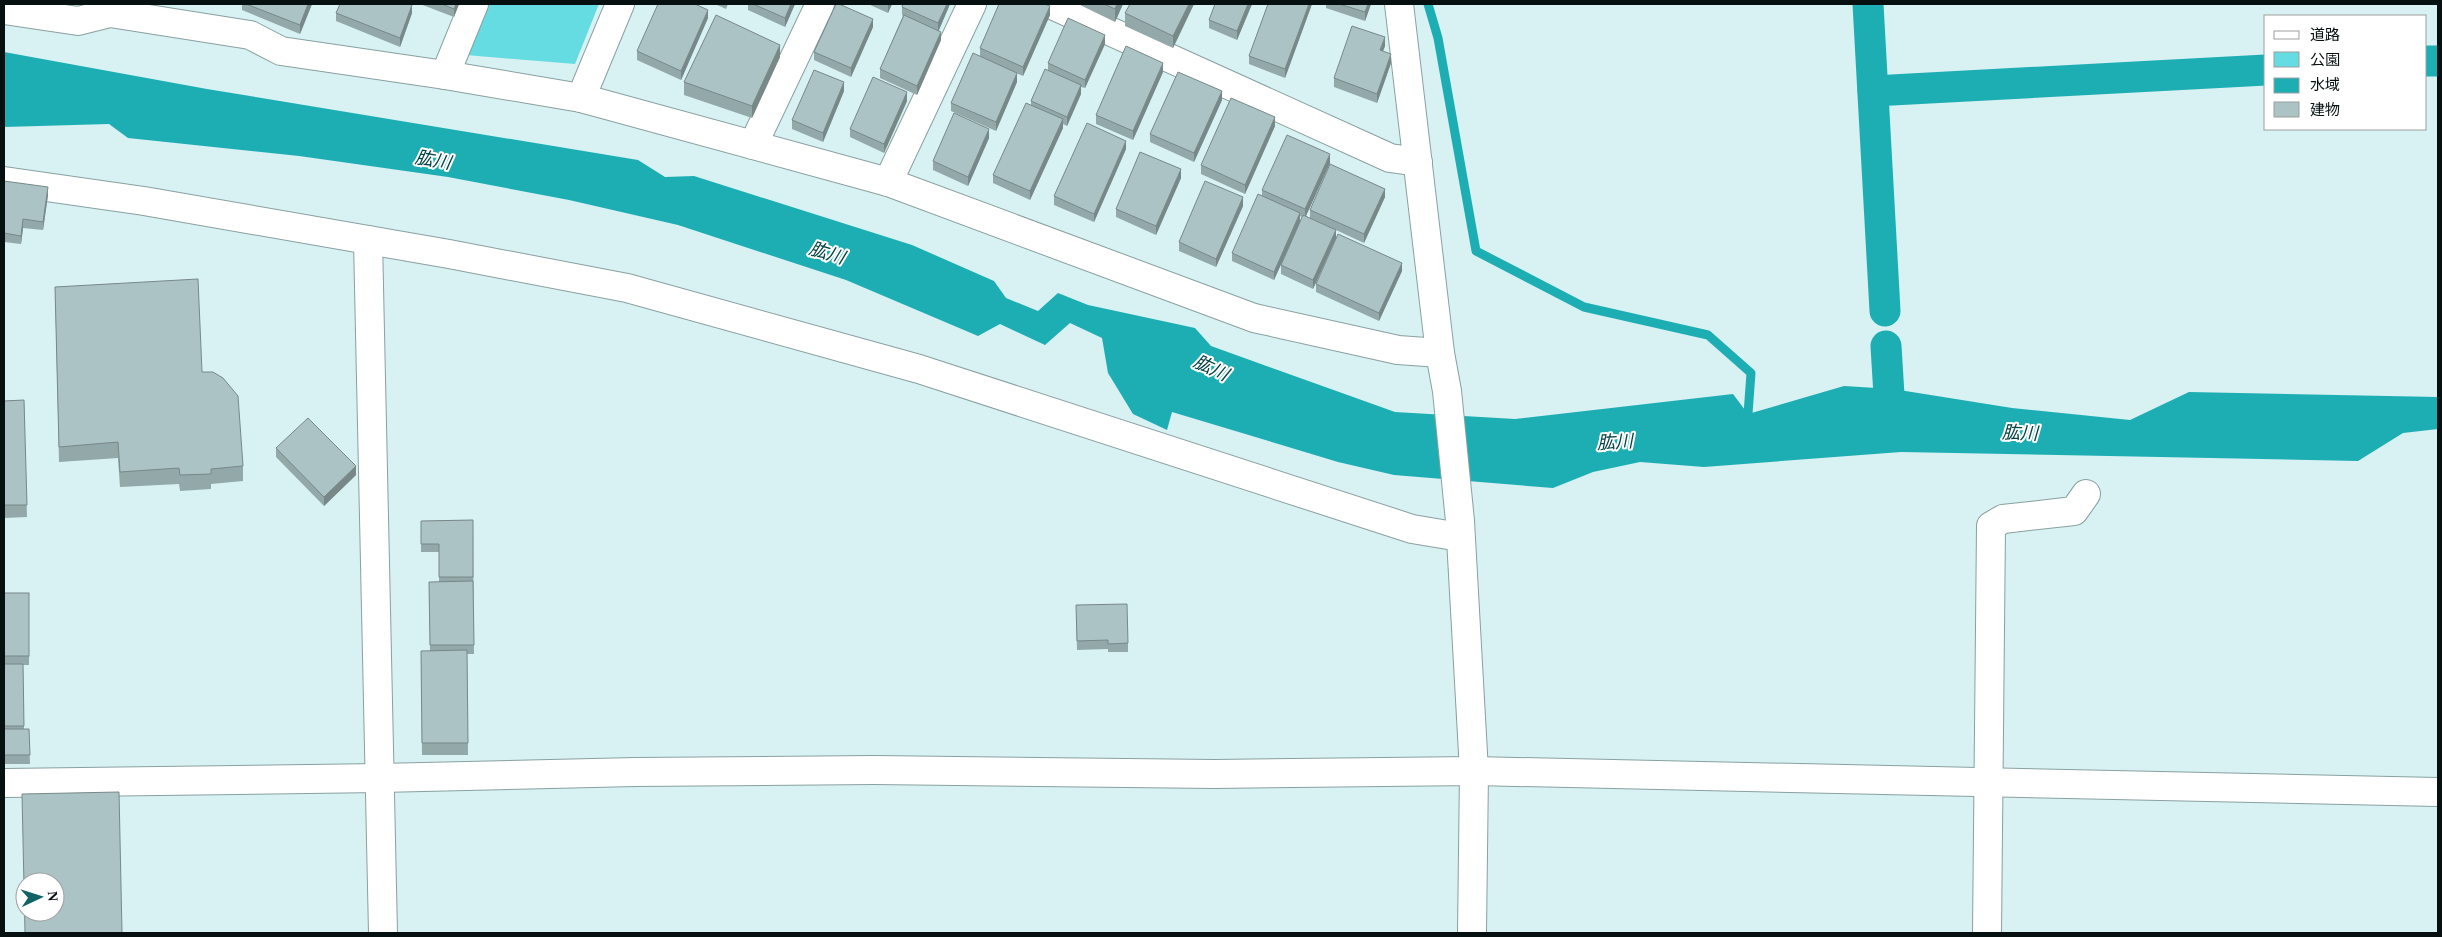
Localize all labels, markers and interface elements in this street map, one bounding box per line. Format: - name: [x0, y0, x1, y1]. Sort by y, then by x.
- legend: [2264, 15, 2427, 130]
- text: 道路: [2310, 27, 2340, 43]
- text: 公園: [2310, 52, 2340, 68]
- text: 水域: [2310, 77, 2340, 93]
- text: 建物: [2310, 102, 2340, 118]
- water label: 肱川: [414, 147, 454, 173]
- water label: 肱川: [807, 238, 849, 268]
- water label: 肱川: [1190, 351, 1233, 386]
- water label: 肱川: [2002, 422, 2040, 444]
- water label: 肱川: [1597, 431, 1635, 453]
- north arrow: [15, 872, 65, 922]
- text: N: [45, 891, 60, 902]

